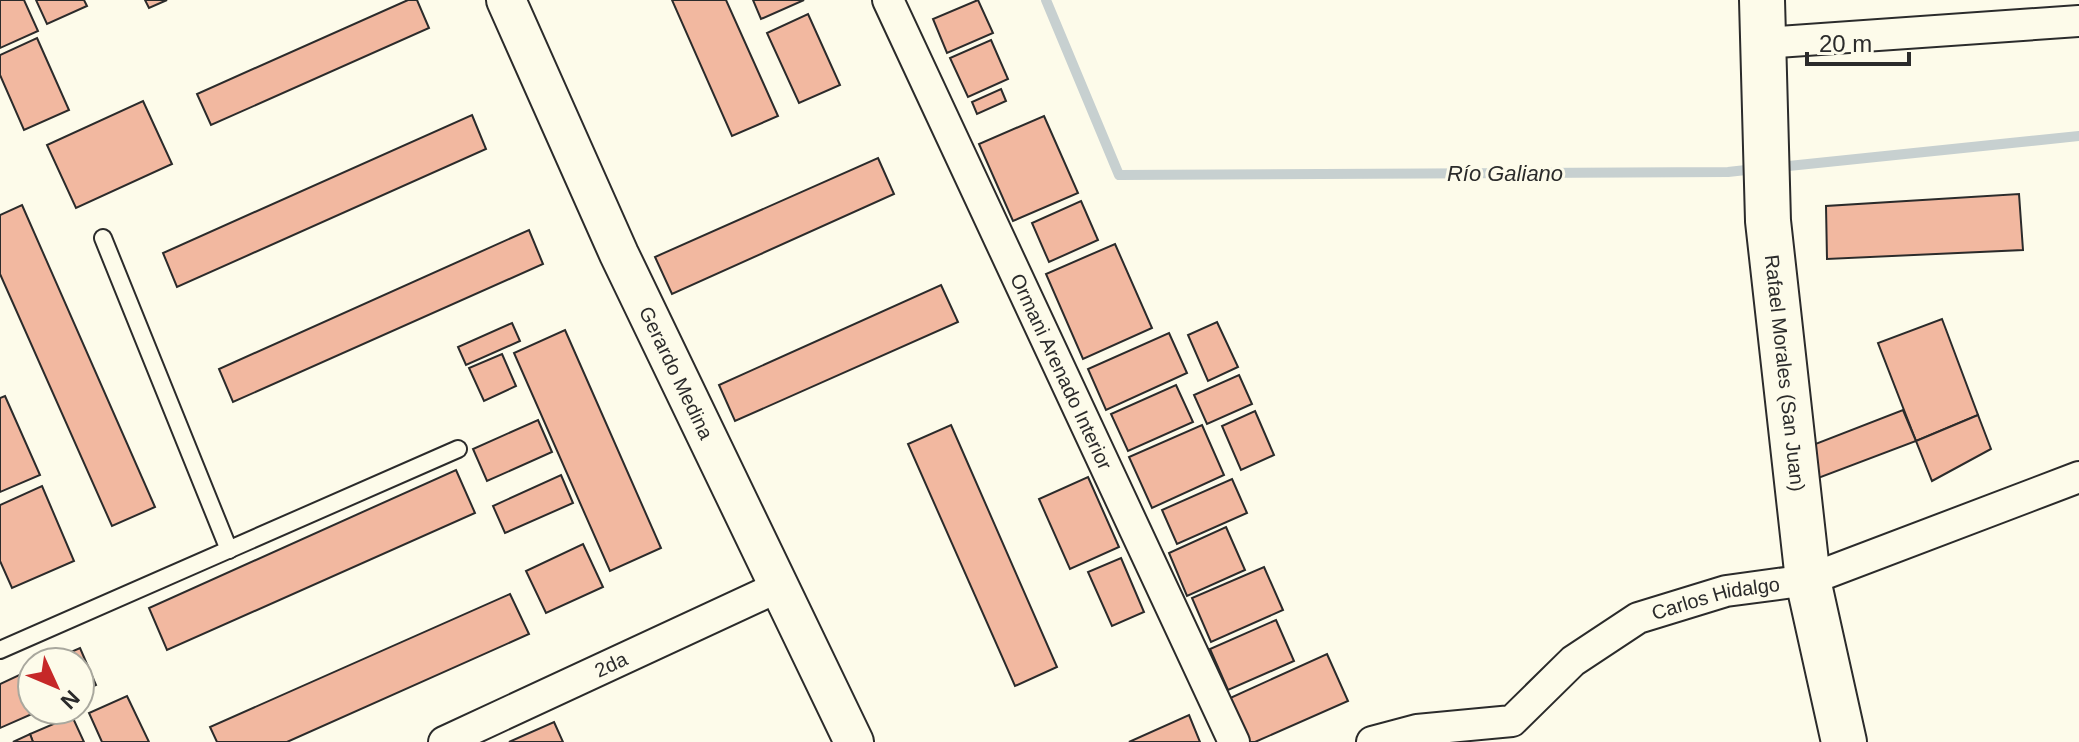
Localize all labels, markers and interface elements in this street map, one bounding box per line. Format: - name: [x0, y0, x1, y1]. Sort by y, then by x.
- scale bar: [1807, 16, 1909, 66]
- text: 20 m: [1819, 30, 1872, 57]
- water label: Río Galiano: [1447, 161, 1563, 186]
- street label: Rafael Morales (San Juan): [1761, 253, 1809, 492]
- street label: Ormani Arenado Interior: [1006, 270, 1117, 473]
- street label: Gerardo Medina: [635, 303, 718, 444]
- street label: Carlos Hidalgo: [1649, 573, 1781, 624]
- north arrow: [16, 646, 96, 726]
- street label: 2da: [591, 647, 631, 682]
- text: N: [56, 685, 85, 714]

